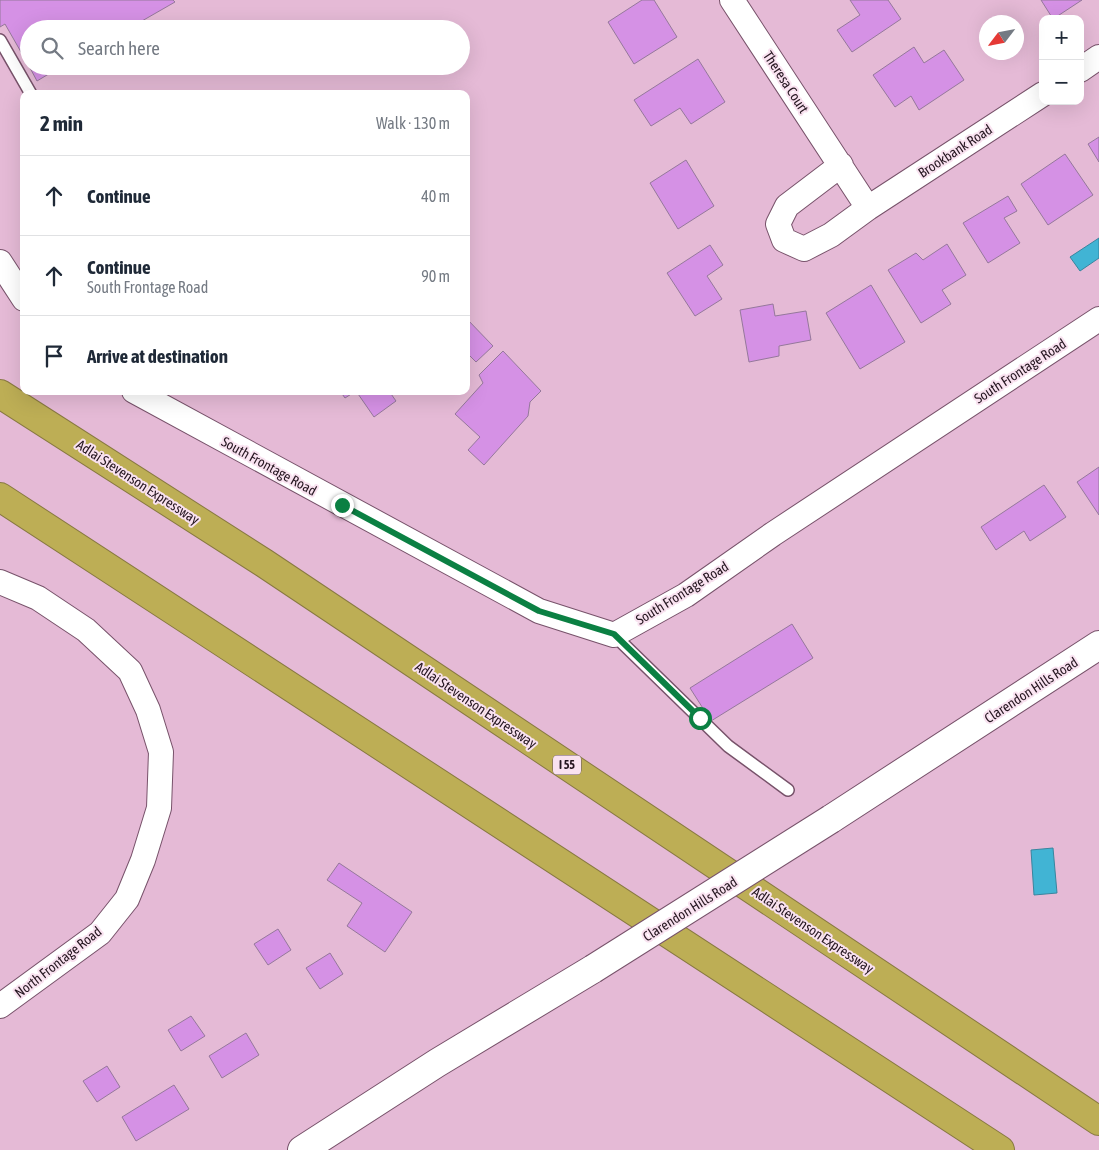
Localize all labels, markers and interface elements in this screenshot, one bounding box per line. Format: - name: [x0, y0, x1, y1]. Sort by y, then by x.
- north arrow: [979, 15, 1024, 60]
- map controls: [1039, 15, 1084, 105]
- button: +: [1039, 15, 1084, 60]
- search box: [20, 20, 470, 75]
- icon: search: [38, 34, 66, 62]
- text: Search here: [78, 37, 160, 59]
- street label: Theresa Court: [760, 48, 812, 116]
- button: −: [1039, 60, 1084, 105]
- text: 2 min: [40, 111, 83, 135]
- text: Walk · 130 m: [376, 114, 450, 132]
- street label: Brookbank Road: [915, 121, 995, 181]
- icon: ahead: [40, 182, 68, 210]
- text: Continue: [87, 185, 151, 207]
- text: 40 m: [421, 187, 450, 205]
- text: Continue: [87, 256, 151, 278]
- icon: ahead: [40, 262, 68, 290]
- text: 90 m: [421, 267, 450, 285]
- text: South Frontage Road: [87, 278, 208, 296]
- street label: South Frontage Road: [971, 335, 1069, 407]
- icon: arrive: [40, 342, 68, 370]
- text: Arrive at destination: [87, 345, 228, 367]
- street label: South Frontage Road: [219, 433, 319, 499]
- street label: Adlai Stevenson Expressway: [74, 436, 203, 528]
- route end: [331, 494, 354, 517]
- street label: South Frontage Road: [633, 558, 731, 628]
- street label: Clarendon Hills Road: [981, 654, 1081, 726]
- street label: Adlai Stevenson Expressway: [412, 658, 540, 752]
- route start: [689, 707, 712, 730]
- road number: I 55: [553, 756, 581, 774]
- street label: Clarendon Hills Road: [640, 874, 740, 944]
- street label: Adlai Stevenson Expressway: [749, 883, 877, 977]
- street label: North Frontage Road: [11, 923, 105, 1001]

